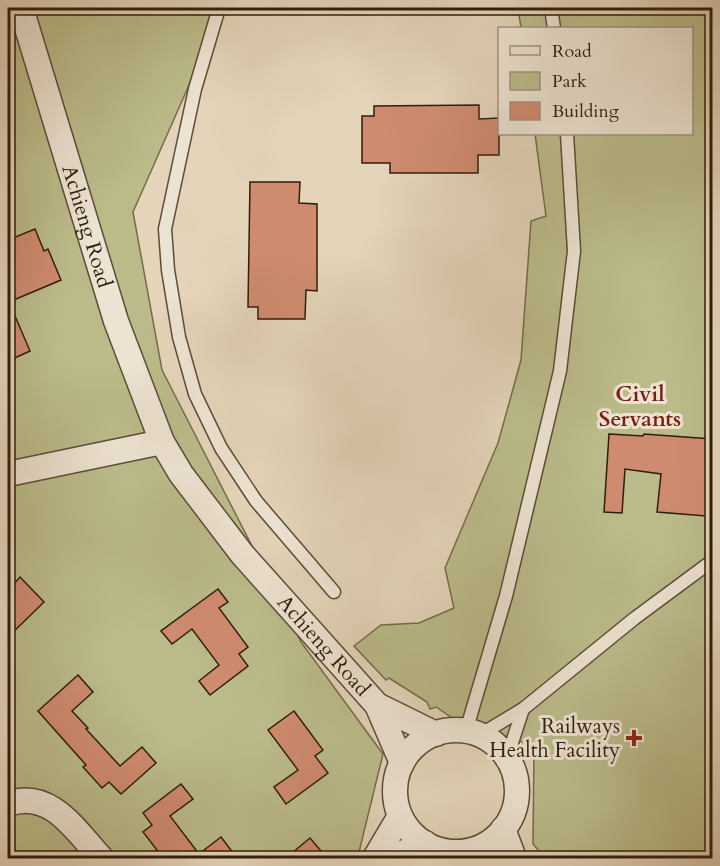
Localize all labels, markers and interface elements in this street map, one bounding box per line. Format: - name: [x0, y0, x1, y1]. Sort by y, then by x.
- legend: [498, 27, 693, 135]
- text: Road: [552, 39, 592, 64]
- text: Park: [552, 69, 587, 94]
- text: Building: [552, 99, 620, 124]
- street label: Achieng Road: [55, 161, 120, 291]
- district label: Civil Servants: [599, 379, 681, 434]
- street label: Achieng Road: [271, 588, 377, 702]
- place label: Railways Health Facility: [489, 712, 620, 765]
- marker: Railways Health Facility: [625, 729, 643, 747]

